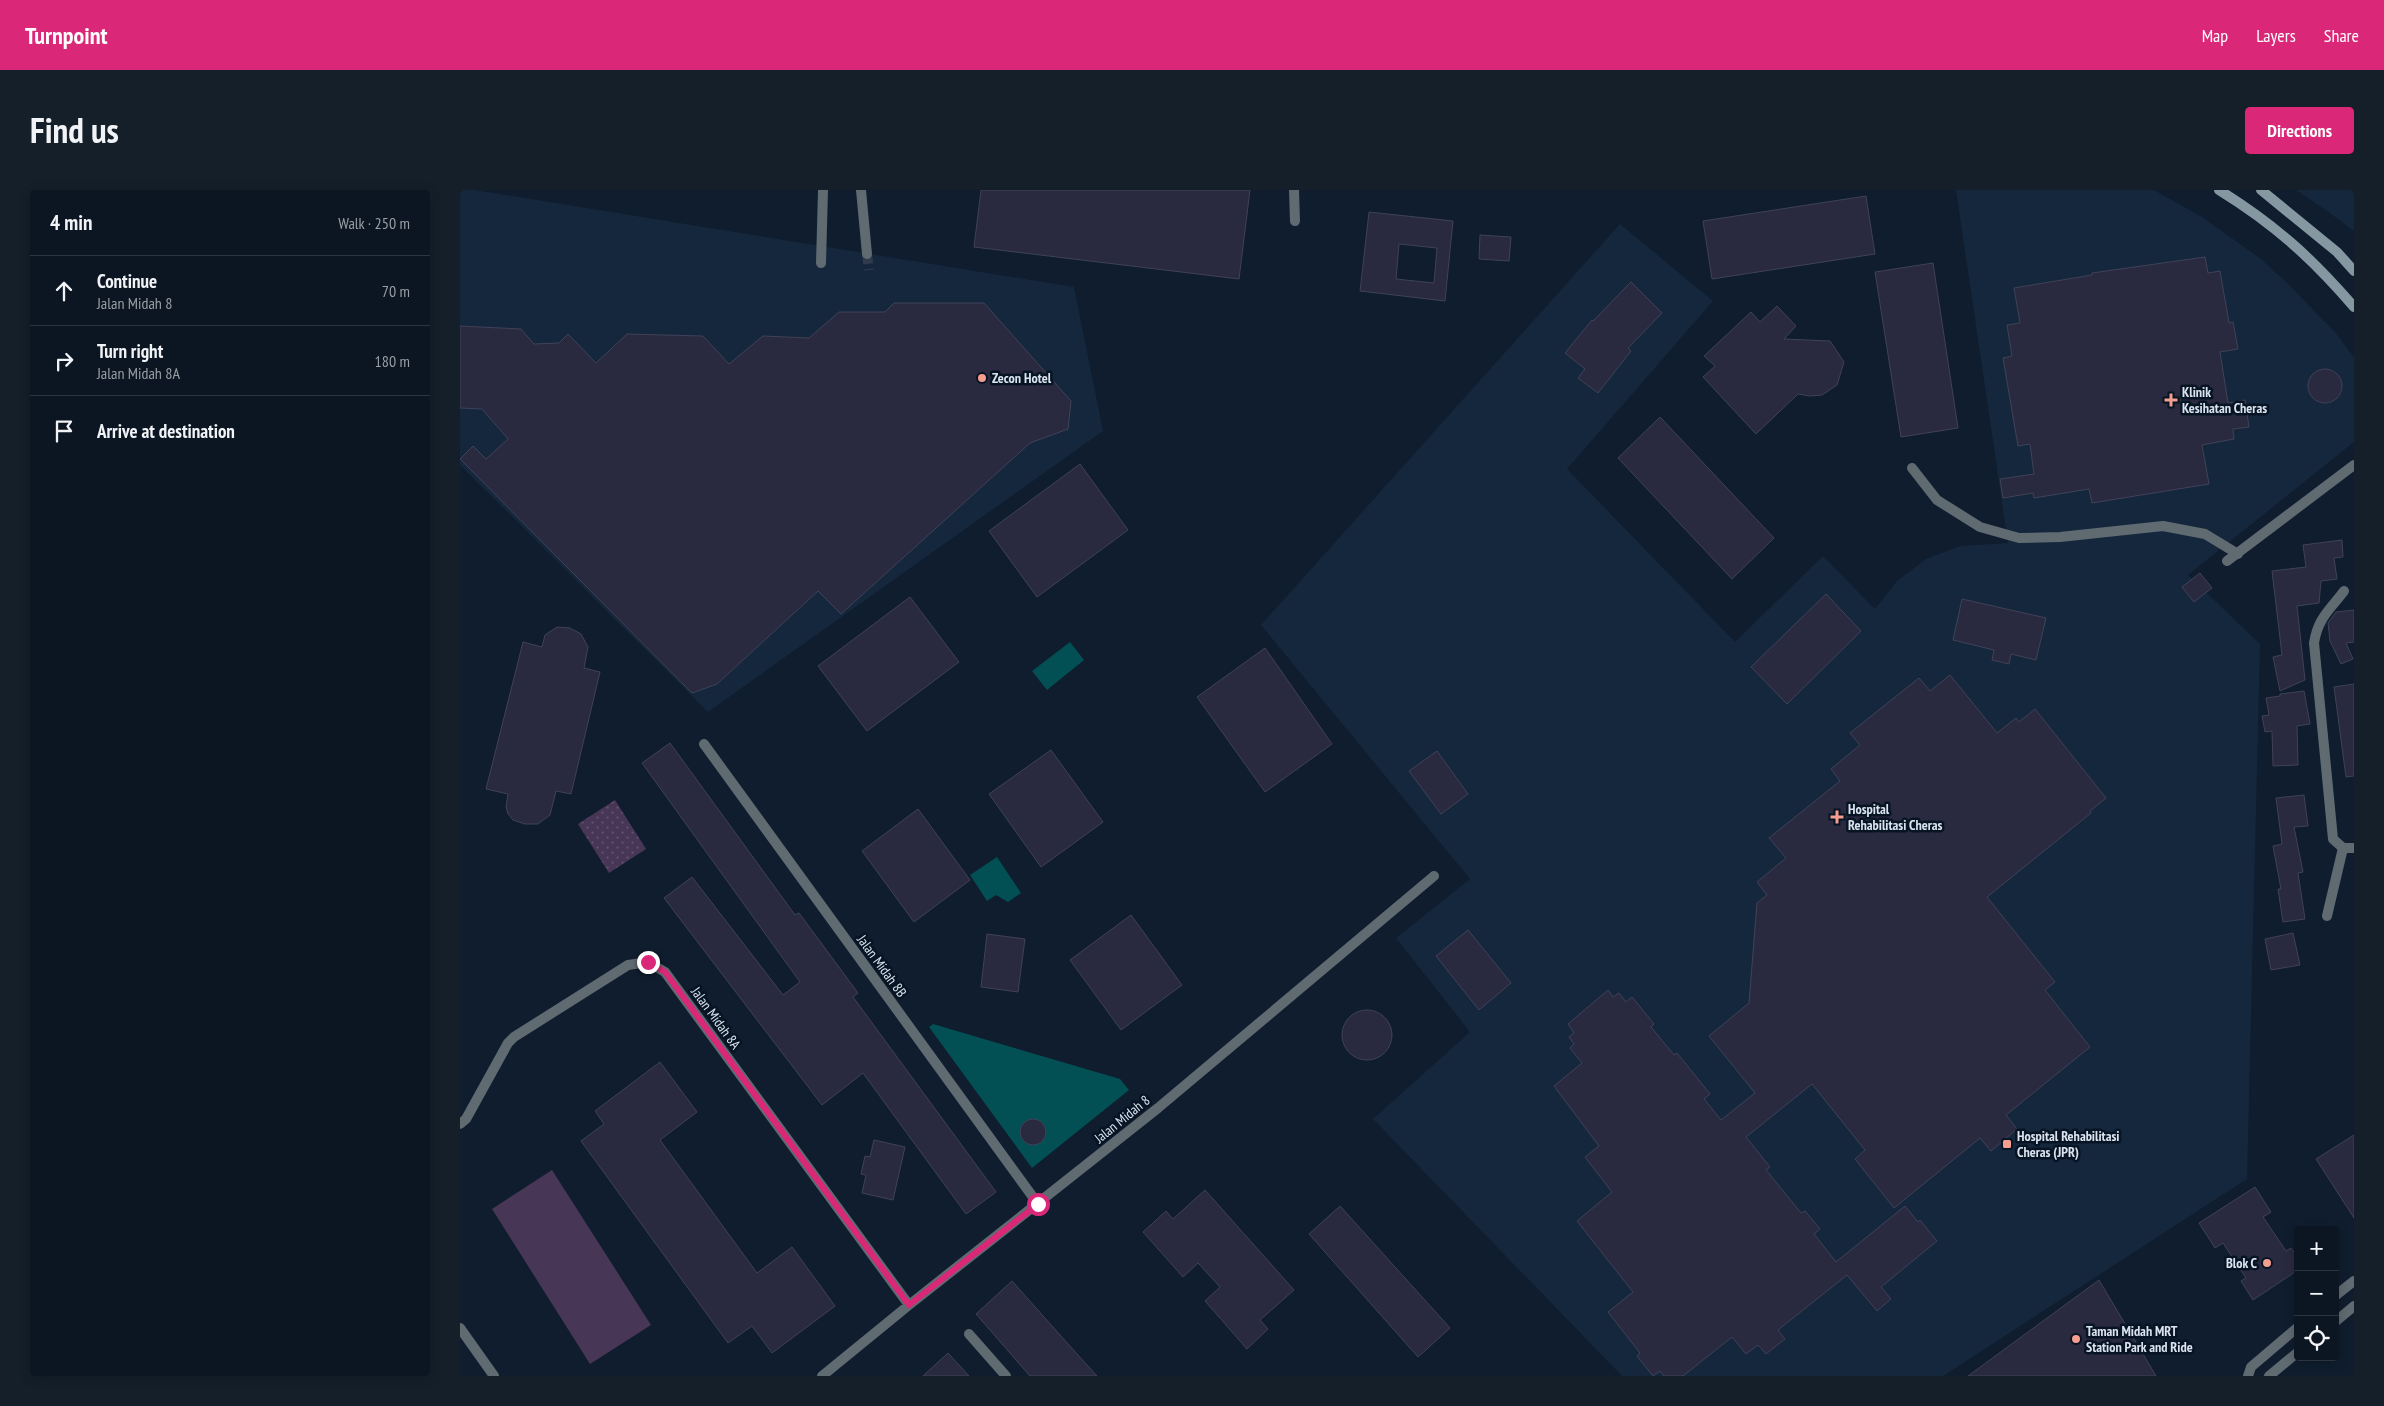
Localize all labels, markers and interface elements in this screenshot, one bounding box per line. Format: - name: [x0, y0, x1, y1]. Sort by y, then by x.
- text: Turnpoint: [25, 20, 107, 51]
- text: Map: [2202, 24, 2228, 47]
- text: Layers: [2256, 24, 2296, 47]
- text: Share: [2324, 24, 2359, 47]
- text: Find us: [30, 107, 119, 153]
- button: Directions: [2245, 107, 2354, 154]
- text: 4 min: [50, 209, 92, 236]
- text: Walk · 250 m: [338, 213, 410, 233]
- text: Continue: [97, 269, 157, 293]
- icon: ahead: [50, 277, 78, 305]
- text: 70 m: [382, 281, 410, 301]
- text: Jalan Midah 8: [97, 293, 172, 313]
- text: Turn right: [97, 339, 163, 363]
- icon: right: [50, 347, 78, 375]
- text: 180 m: [375, 351, 410, 371]
- text: Jalan Midah 8A: [97, 363, 180, 383]
- place label: Zecon Hotel: [992, 369, 1052, 387]
- marker: Zecon Hotel: [976, 372, 988, 384]
- place label: Klinik Kesihatan Cheras: [2182, 383, 2267, 417]
- marker: Klinik Kesihatan Cheras: [2164, 393, 2178, 407]
- icon: arrive: [50, 417, 78, 445]
- text: Arrive at destination: [97, 419, 235, 443]
- place label: Hospital Rehabilitasi Cheras: [1848, 800, 1943, 834]
- marker: Hospital Rehabilitasi Cheras: [1830, 810, 1844, 824]
- street label: Jalan Midah 8B: [853, 931, 911, 1001]
- route end: [637, 951, 660, 974]
- street label: Jalan Midah 8A: [687, 983, 745, 1053]
- street label: Jalan Midah 8: [1090, 1091, 1153, 1147]
- place label: Hospital Rehabilitasi Cheras (JPR): [2017, 1127, 2119, 1161]
- marker: Hospital Rehabilitasi Cheras (JPR): [2001, 1138, 2013, 1150]
- route start: [1027, 1193, 1050, 1216]
- map controls: [2294, 1226, 2339, 1361]
- button: +: [2294, 1226, 2339, 1271]
- place label: Blok C: [2226, 1254, 2258, 1272]
- marker: Blok C: [2261, 1257, 2273, 1269]
- button: −: [2294, 1271, 2339, 1316]
- button: locate: [2294, 1316, 2339, 1361]
- place label: Taman Midah MRT Station Park and Ride: [2086, 1322, 2193, 1356]
- marker: Taman Midah MRT Station Park and Ride: [2070, 1333, 2082, 1345]

